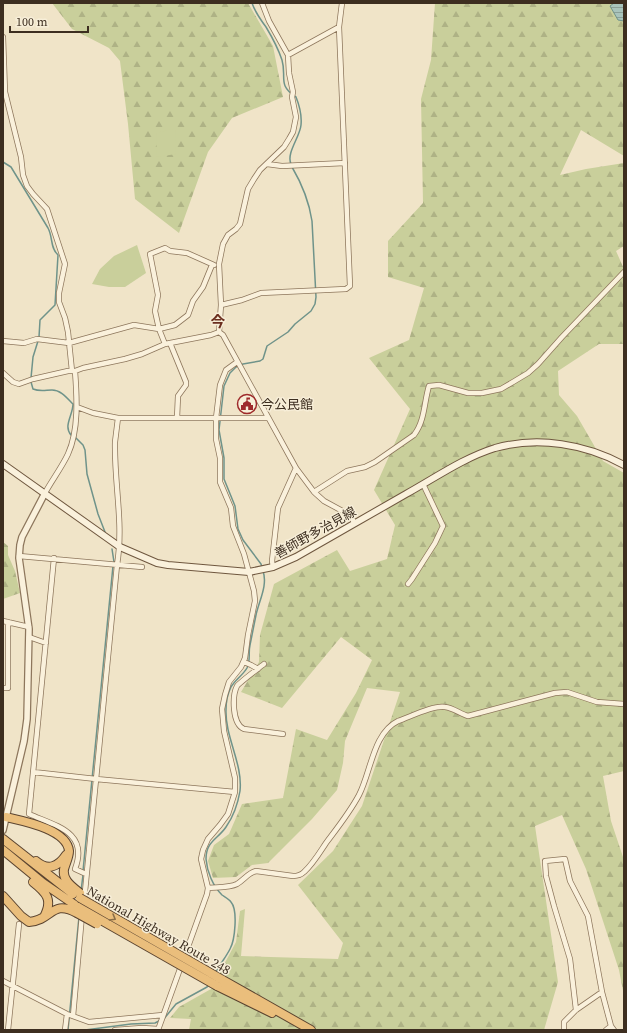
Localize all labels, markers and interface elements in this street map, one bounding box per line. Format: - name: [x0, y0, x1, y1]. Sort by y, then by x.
- scale bar: [10, 8, 88, 34]
- text: 100 m: [16, 14, 48, 30]
- district label: 今: [210, 311, 226, 332]
- public building icon: 今公民館: [236, 393, 258, 415]
- place label: 今公民館: [261, 396, 313, 413]
- street label: 善師野多治見線: [271, 503, 359, 562]
- street label: National Highway Route 248: [84, 882, 234, 979]
- one-way arrow: [109, 913, 116, 920]

